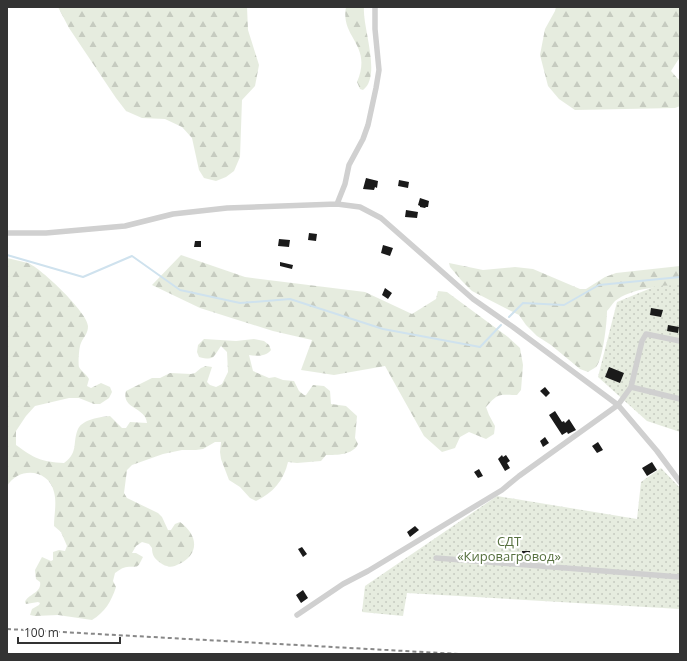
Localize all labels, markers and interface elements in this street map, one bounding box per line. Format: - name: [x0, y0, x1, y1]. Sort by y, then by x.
- park label: СДТ «Кировагровод»: [457, 532, 561, 565]
- scale bar: [18, 619, 120, 645]
- text: 100 m: [24, 624, 59, 641]

